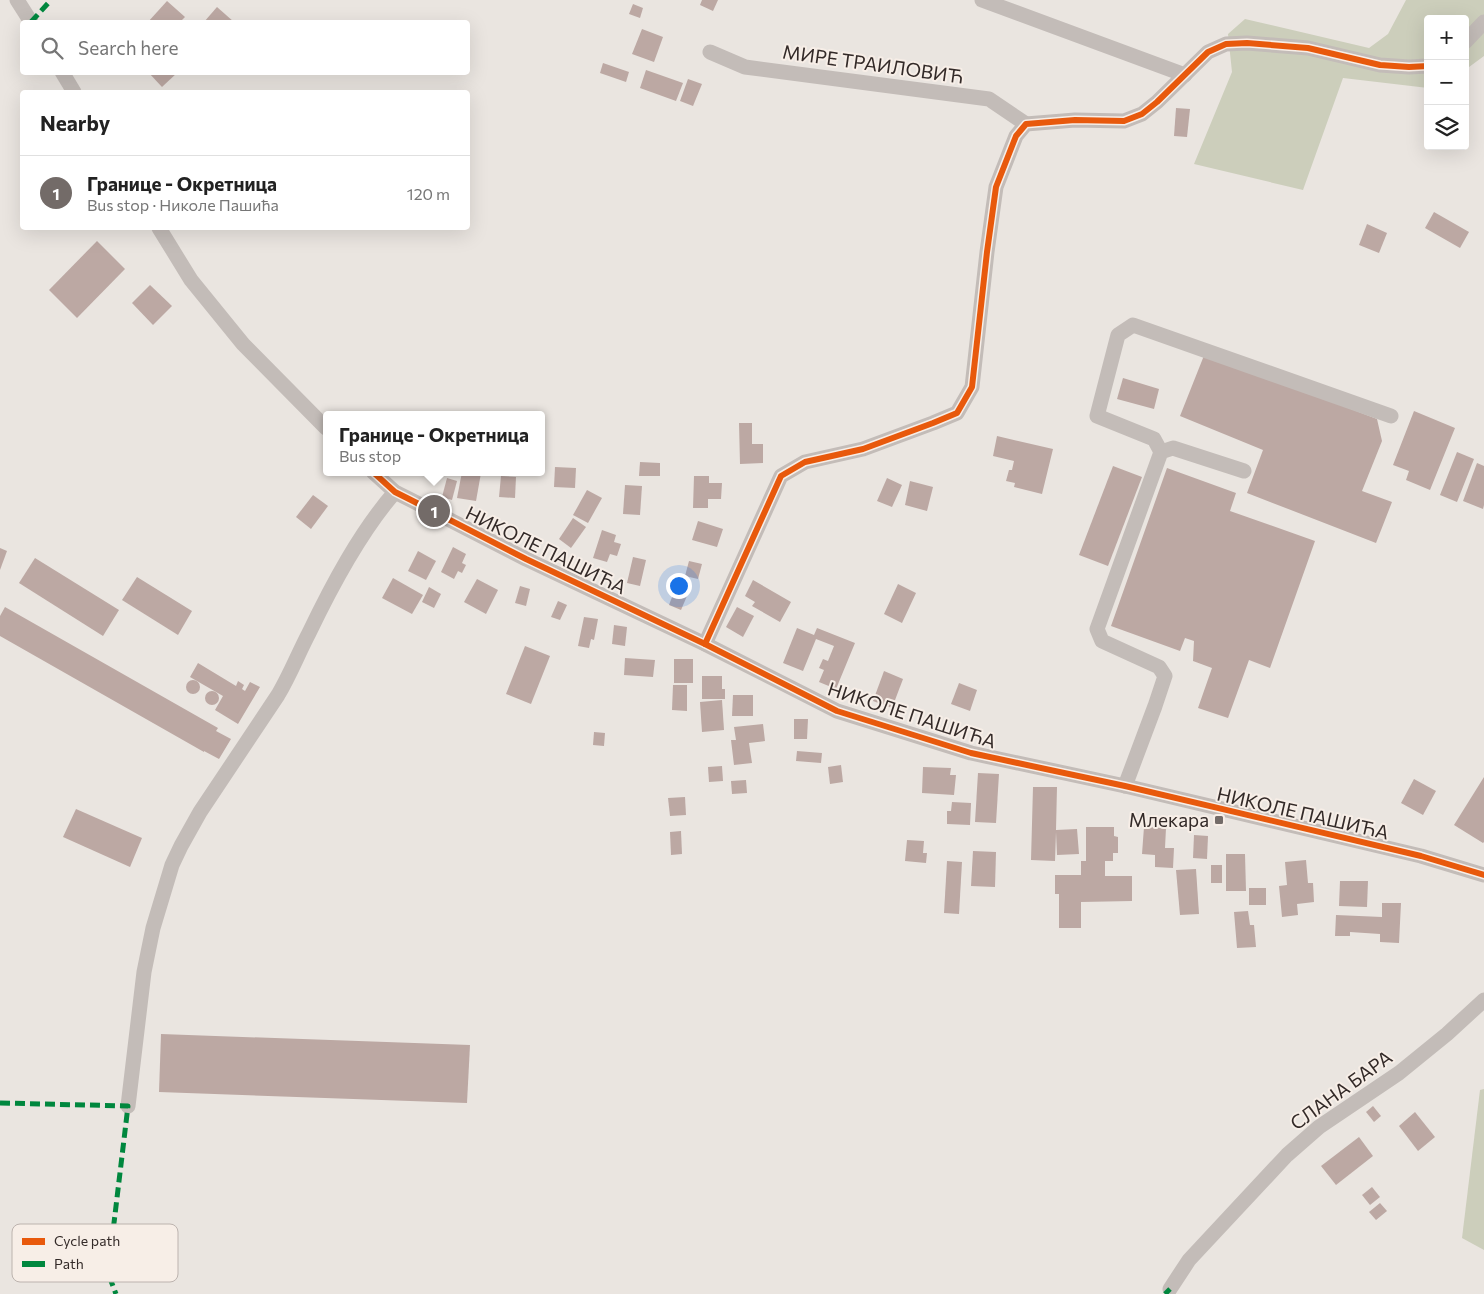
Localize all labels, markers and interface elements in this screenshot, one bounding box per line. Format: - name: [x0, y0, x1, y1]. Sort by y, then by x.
- map controls: [1424, 15, 1469, 150]
- button: +: [1424, 15, 1469, 60]
- search box: [20, 20, 470, 75]
- icon: search: [38, 34, 66, 62]
- text: Search here: [78, 36, 178, 59]
- street label: МИРЕ ТРАИЛОВИЋ: [781, 39, 965, 88]
- button: −: [1424, 60, 1469, 105]
- button: layers: [1424, 105, 1469, 150]
- text: Nearby: [40, 110, 110, 135]
- text: Границе - Окретница: [87, 172, 277, 195]
- text: 1: [52, 184, 60, 203]
- text: 120 m: [407, 184, 450, 203]
- text: Bus stop · Николе Пашића: [87, 195, 279, 214]
- popup: [323, 411, 545, 476]
- text: Границе - Окретница: [339, 423, 529, 446]
- text: Bus stop: [339, 446, 401, 465]
- pin: 1: [418, 492, 450, 530]
- street label: НИКОЛЕ ПАШИЋА: [462, 501, 630, 598]
- your location: [666, 573, 692, 599]
- street label: НИКОЛЕ ПАШИЋА: [825, 676, 999, 753]
- street label: НИКОЛЕ ПАШИЋА: [1215, 782, 1391, 843]
- place label: Млекара: [1129, 808, 1209, 831]
- marker: Млекара: [1213, 814, 1225, 826]
- street label: СЛАНА БАРА: [1285, 1045, 1396, 1134]
- legend: [12, 1224, 178, 1282]
- text: Cycle path: [54, 1232, 120, 1249]
- text: Path: [54, 1255, 84, 1272]

